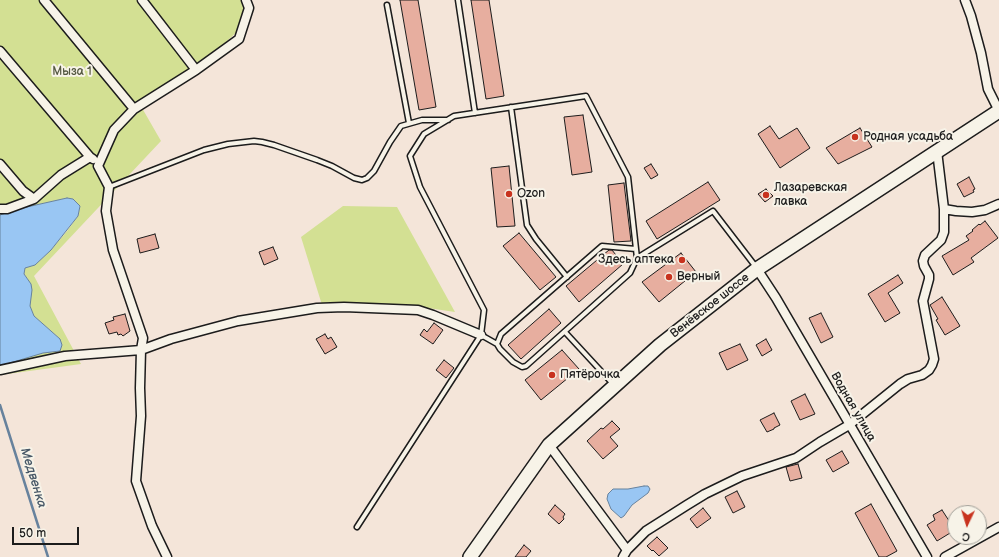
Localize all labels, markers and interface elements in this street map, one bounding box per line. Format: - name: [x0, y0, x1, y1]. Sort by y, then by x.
- park label: Мыза 1: [52, 65, 92, 79]
- place label: Родная усадьба: [863, 130, 953, 144]
- marker: Родная усадьба: [850, 132, 860, 142]
- place label: Лазаревская лавка: [774, 181, 847, 209]
- place label: Ozon: [517, 187, 545, 201]
- marker: Ozon: [504, 189, 514, 199]
- marker: Лазаревская лавка: [761, 190, 771, 200]
- place label: Здесь аптека: [598, 253, 674, 267]
- marker: Здесь аптека: [677, 255, 687, 265]
- place label: Верный: [677, 270, 720, 284]
- street label: Венёвское шоссе: [668, 271, 752, 341]
- marker: Верный: [664, 272, 674, 282]
- place label: Пятёрочка: [560, 368, 620, 382]
- marker: Пятёрочка: [547, 370, 557, 380]
- street label: Водная улица: [827, 370, 879, 444]
- water label: Медвенка: [16, 446, 50, 510]
- north arrow: [947, 505, 987, 545]
- scale bar: [14, 519, 81, 545]
- text: 50 m: [19, 526, 46, 541]
- text: С: [962, 530, 970, 543]

